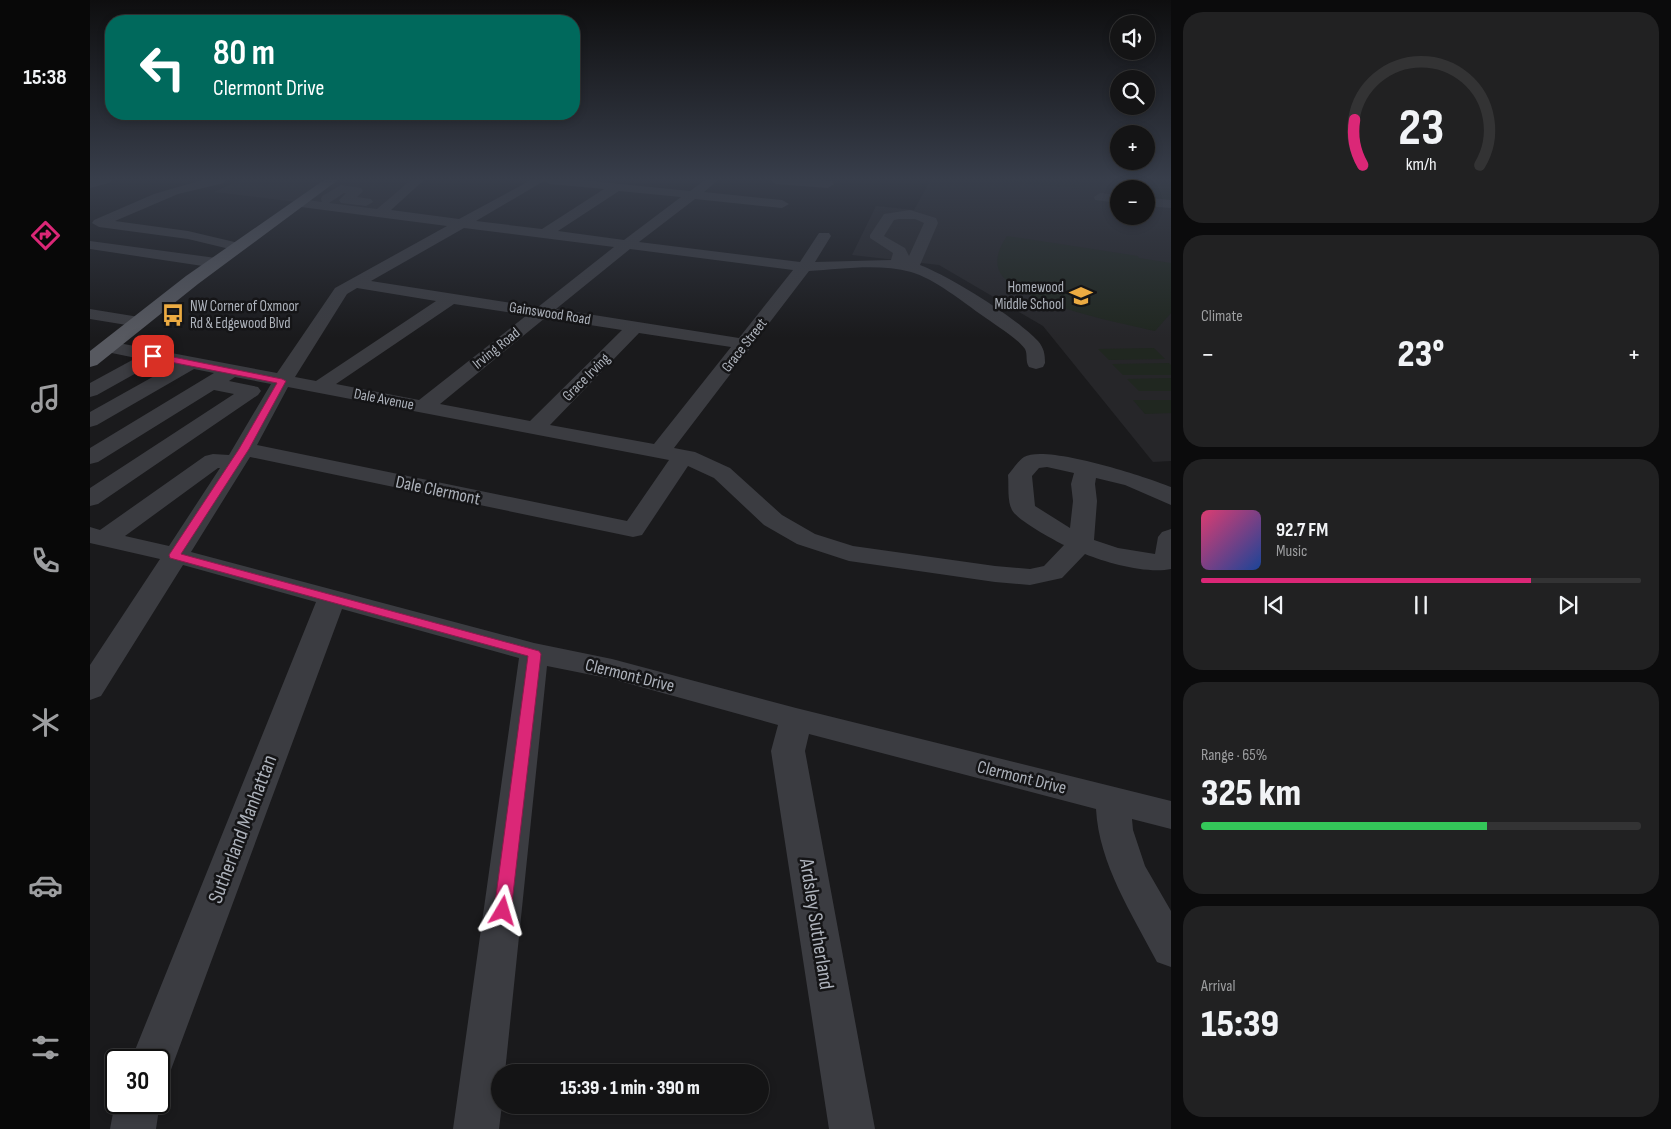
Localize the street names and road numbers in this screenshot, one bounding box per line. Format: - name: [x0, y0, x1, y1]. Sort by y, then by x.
- street label: Gainswood Road: [508, 298, 592, 329]
- street label: Grace Street: [717, 314, 772, 376]
- street label: Irving Road: [469, 323, 524, 373]
- street label: Grace Irving: [558, 349, 614, 405]
- street label: Dale Avenue: [352, 384, 416, 415]
- street label: Dale Clermont: [394, 471, 483, 510]
- street label: Clermont Drive: [583, 654, 677, 697]
- street label: Sutherland Manhattan: [203, 751, 282, 907]
- street label: Clermont Drive: [975, 756, 1069, 799]
- street label: Ardsley Sutherland: [794, 856, 839, 991]

